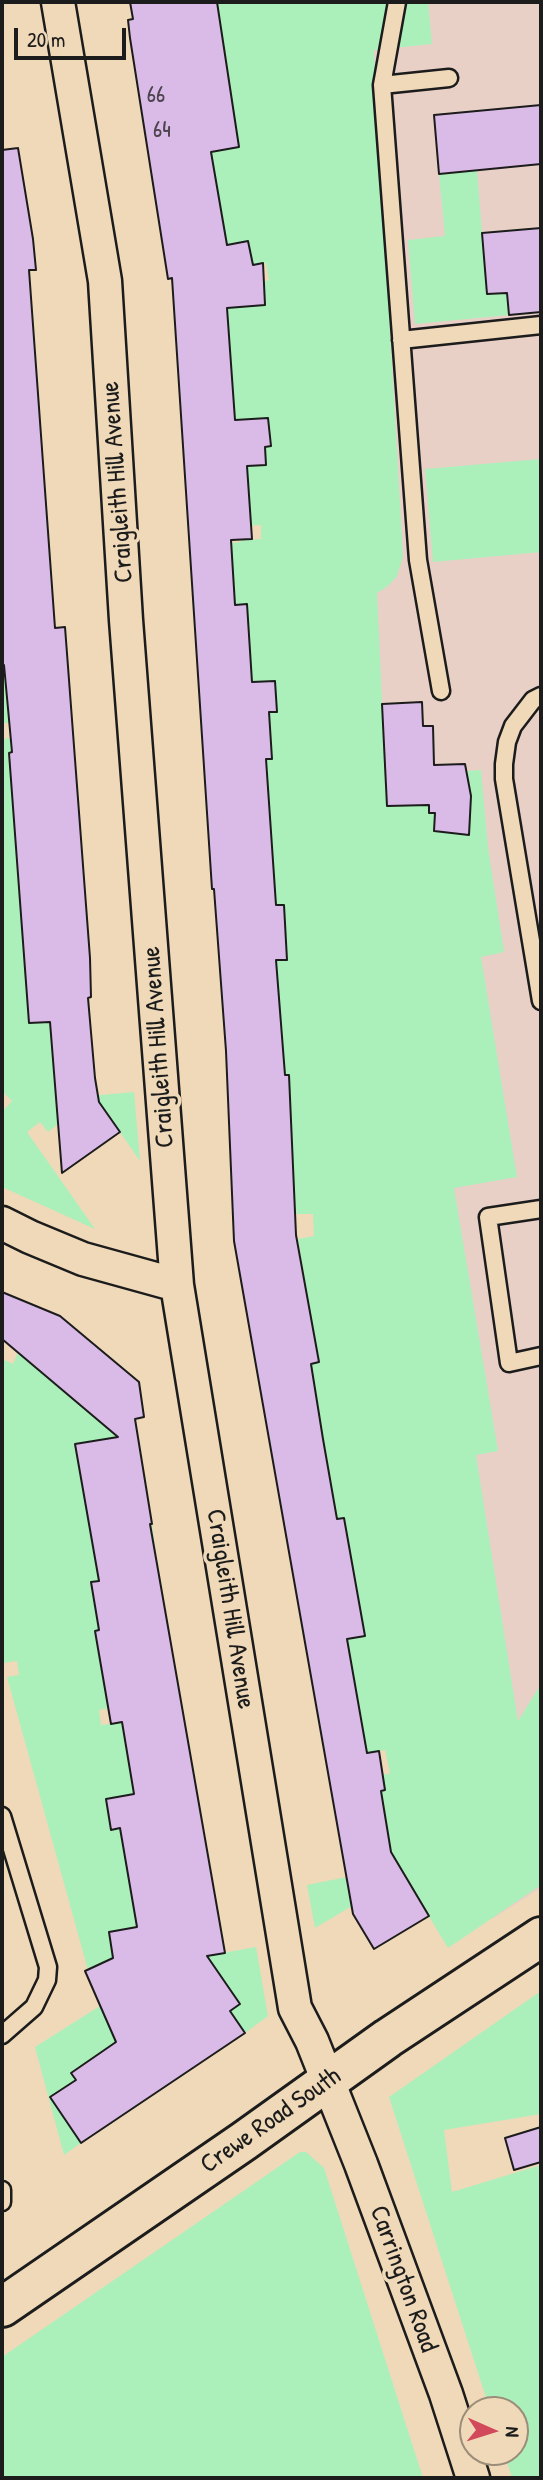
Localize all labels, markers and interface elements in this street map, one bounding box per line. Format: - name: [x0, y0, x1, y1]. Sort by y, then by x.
- scale bar: [18, 14, 130, 58]
- text: 20 m: [27, 25, 65, 54]
- house number: 66: [147, 82, 165, 110]
- house number: 64: [153, 117, 171, 145]
- street label: Craigleith Hill Avenue: [95, 380, 141, 584]
- street label: Craigleith Hill Avenue: [136, 945, 182, 1149]
- street label: Craigleith Hill Avenue: [199, 1507, 261, 1711]
- street label: Crewe Road South: [195, 2061, 347, 2181]
- street label: Carrington Road: [362, 2202, 444, 2356]
- north arrow: [459, 2396, 529, 2466]
- text: N: [500, 2426, 526, 2438]

